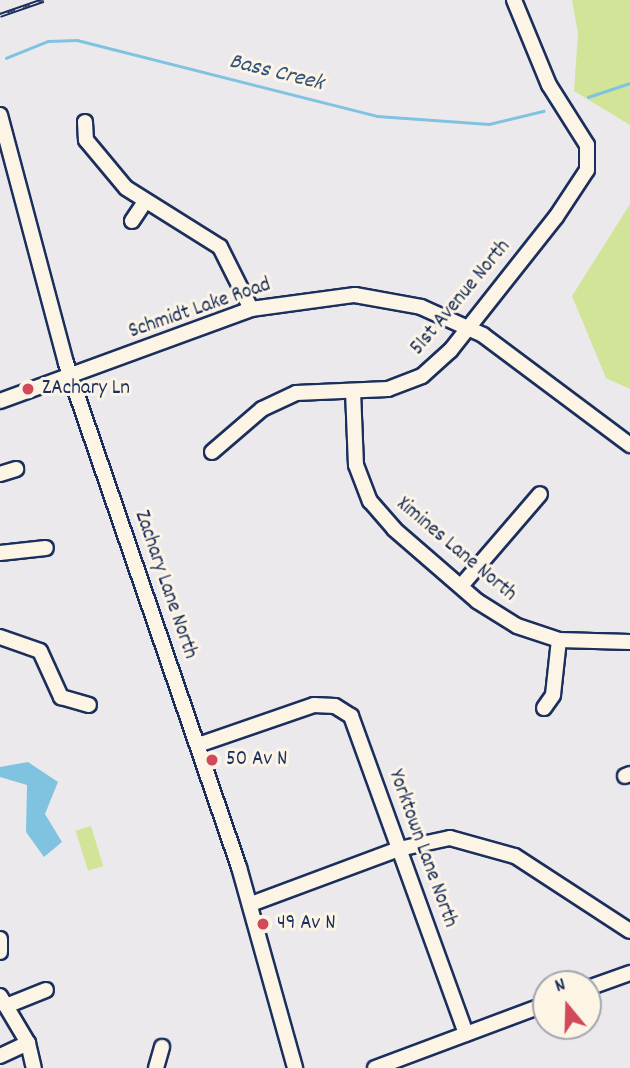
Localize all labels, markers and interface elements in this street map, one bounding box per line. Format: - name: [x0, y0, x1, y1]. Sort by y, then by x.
- water label: Bass Creek: [226, 49, 326, 99]
- street label: 51st Avenue North: [405, 235, 517, 361]
- street label: Schmidt Lake Road: [126, 273, 274, 345]
- place label: ZAchary Ln: [42, 376, 130, 402]
- marker: ZAchary Ln: [20, 381, 36, 397]
- street label: Ximines Lane North: [391, 492, 521, 608]
- street label: Zachary Lane North: [128, 508, 202, 662]
- place label: 50 Av N: [226, 747, 287, 773]
- marker: 50 Av N: [204, 752, 220, 768]
- street label: Yorktown Lane North: [382, 767, 462, 931]
- place label: 49 Av N: [277, 911, 336, 937]
- marker: 49 Av N: [255, 916, 271, 932]
- north arrow: [532, 970, 602, 1040]
- text: N: [552, 972, 569, 1001]

